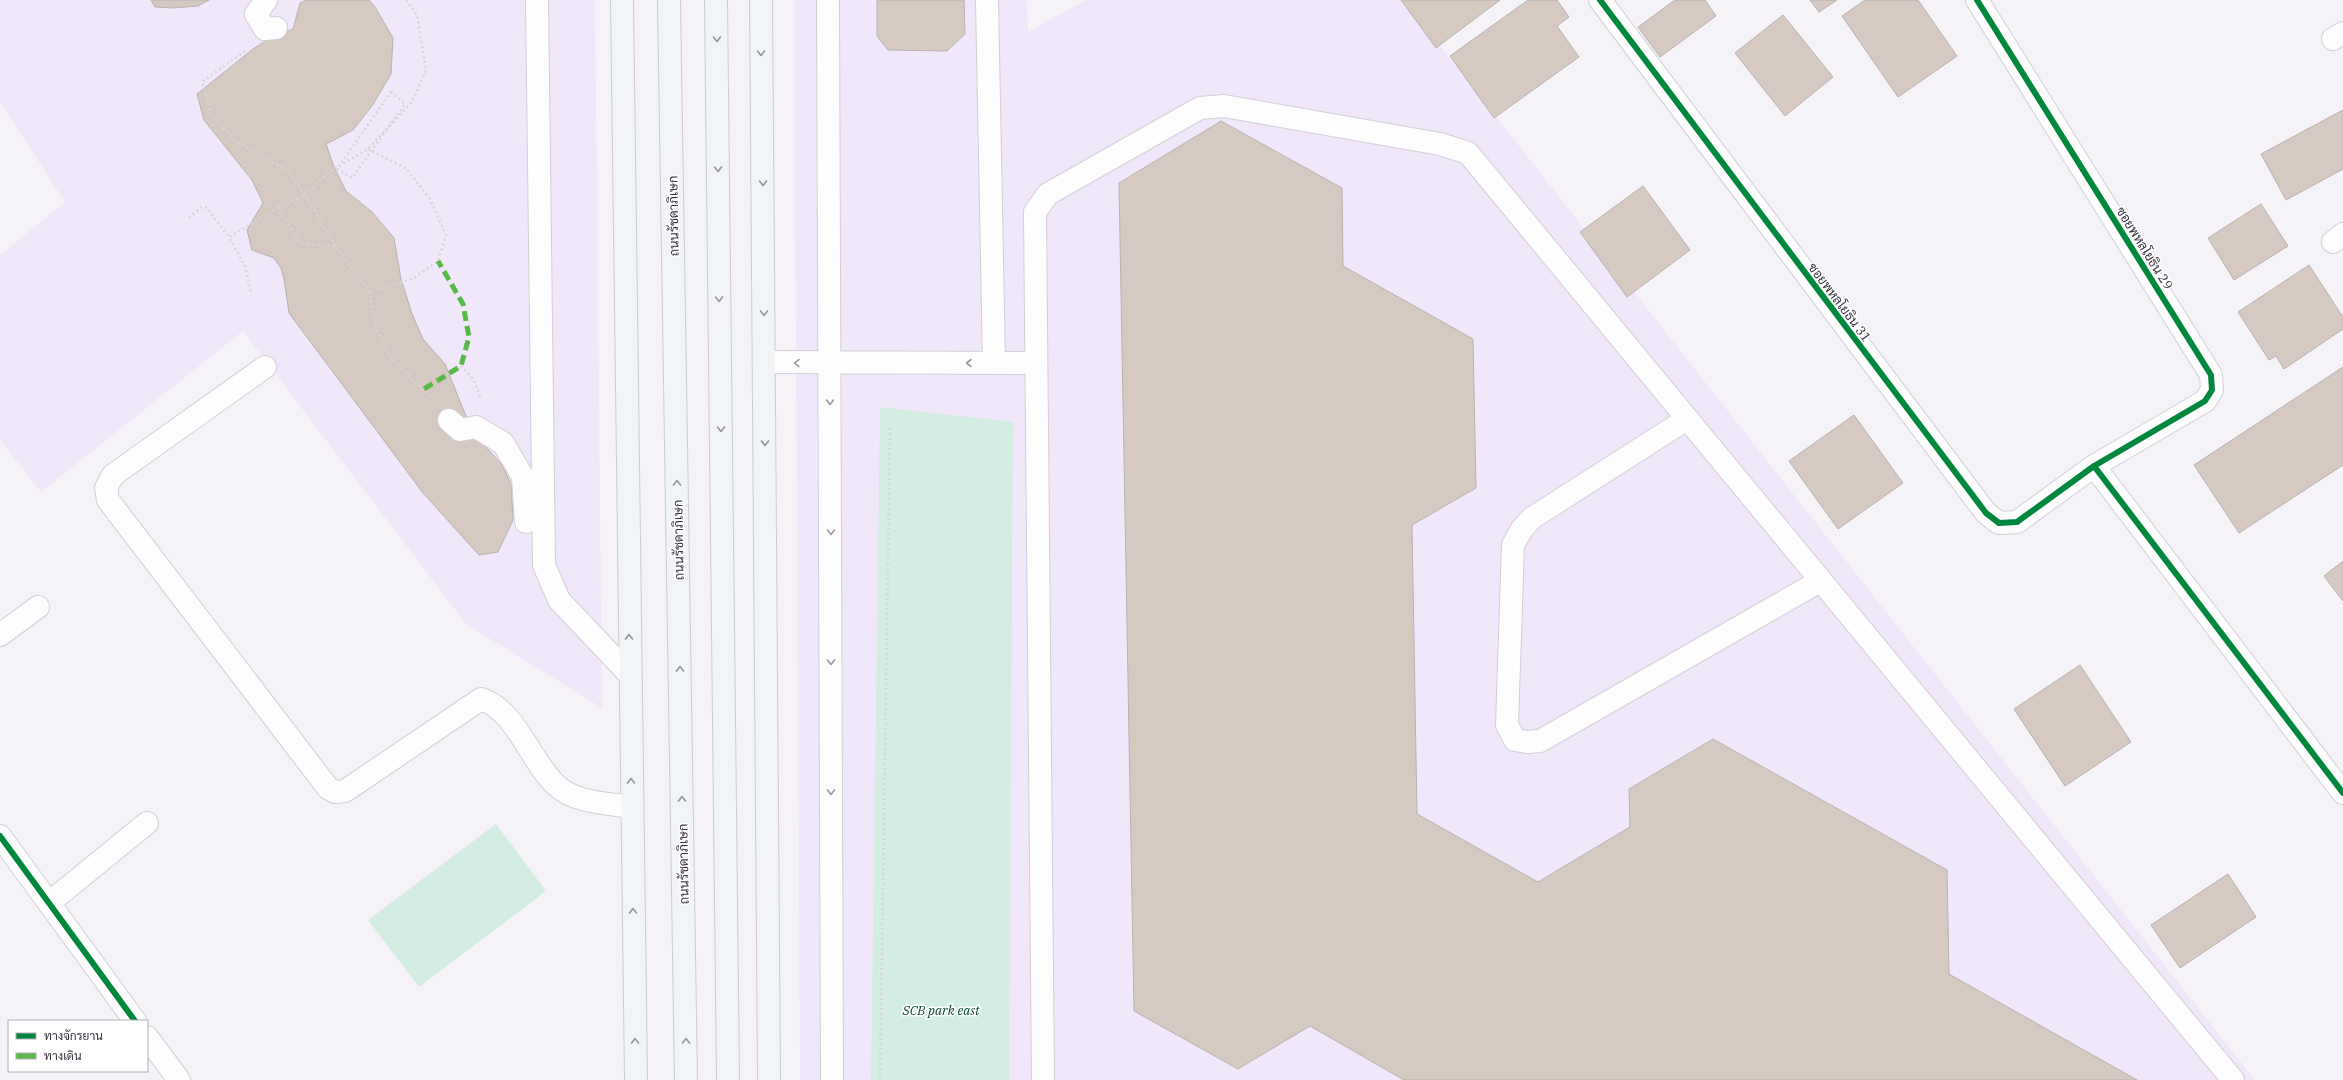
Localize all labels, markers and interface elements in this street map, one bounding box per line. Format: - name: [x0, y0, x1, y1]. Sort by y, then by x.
- one-way arrow: [713, 36, 721, 42]
- one-way arrow: [757, 50, 765, 56]
- one-way arrow: [714, 166, 722, 172]
- street label: ถนนรัชดาภิเษก: [664, 176, 683, 256]
- one-way arrow: [759, 180, 767, 186]
- street label: ซอยพหลโยธิน 29: [2112, 204, 2177, 293]
- street label: ซอยพหลโยธิน 31: [1804, 259, 1875, 345]
- one-way arrow: [715, 296, 724, 302]
- one-way arrow: [760, 310, 768, 316]
- one-way arrow: [794, 358, 800, 367]
- one-way arrow: [966, 359, 972, 367]
- one-way arrow: [826, 399, 834, 405]
- one-way arrow: [717, 426, 725, 432]
- one-way arrow: [761, 440, 769, 446]
- one-way arrow: [673, 480, 681, 486]
- street label: ถนนรัชดาภิเษก: [669, 500, 688, 580]
- one-way arrow: [826, 529, 835, 535]
- one-way arrow: [625, 634, 633, 640]
- one-way arrow: [827, 659, 835, 665]
- one-way arrow: [676, 666, 684, 672]
- one-way arrow: [627, 778, 635, 784]
- one-way arrow: [827, 789, 835, 795]
- one-way arrow: [678, 796, 686, 802]
- street label: ถนนรัชดาภิเษก: [674, 824, 693, 904]
- one-way arrow: [629, 908, 637, 914]
- park label: SCB park east: [901, 1002, 980, 1019]
- legend: [8, 1020, 148, 1072]
- text: ทางจักรยาน: [44, 1028, 103, 1043]
- one-way arrow: [631, 1038, 639, 1044]
- one-way arrow: [682, 1038, 690, 1044]
- text: ทางเดิน: [44, 1048, 82, 1063]

